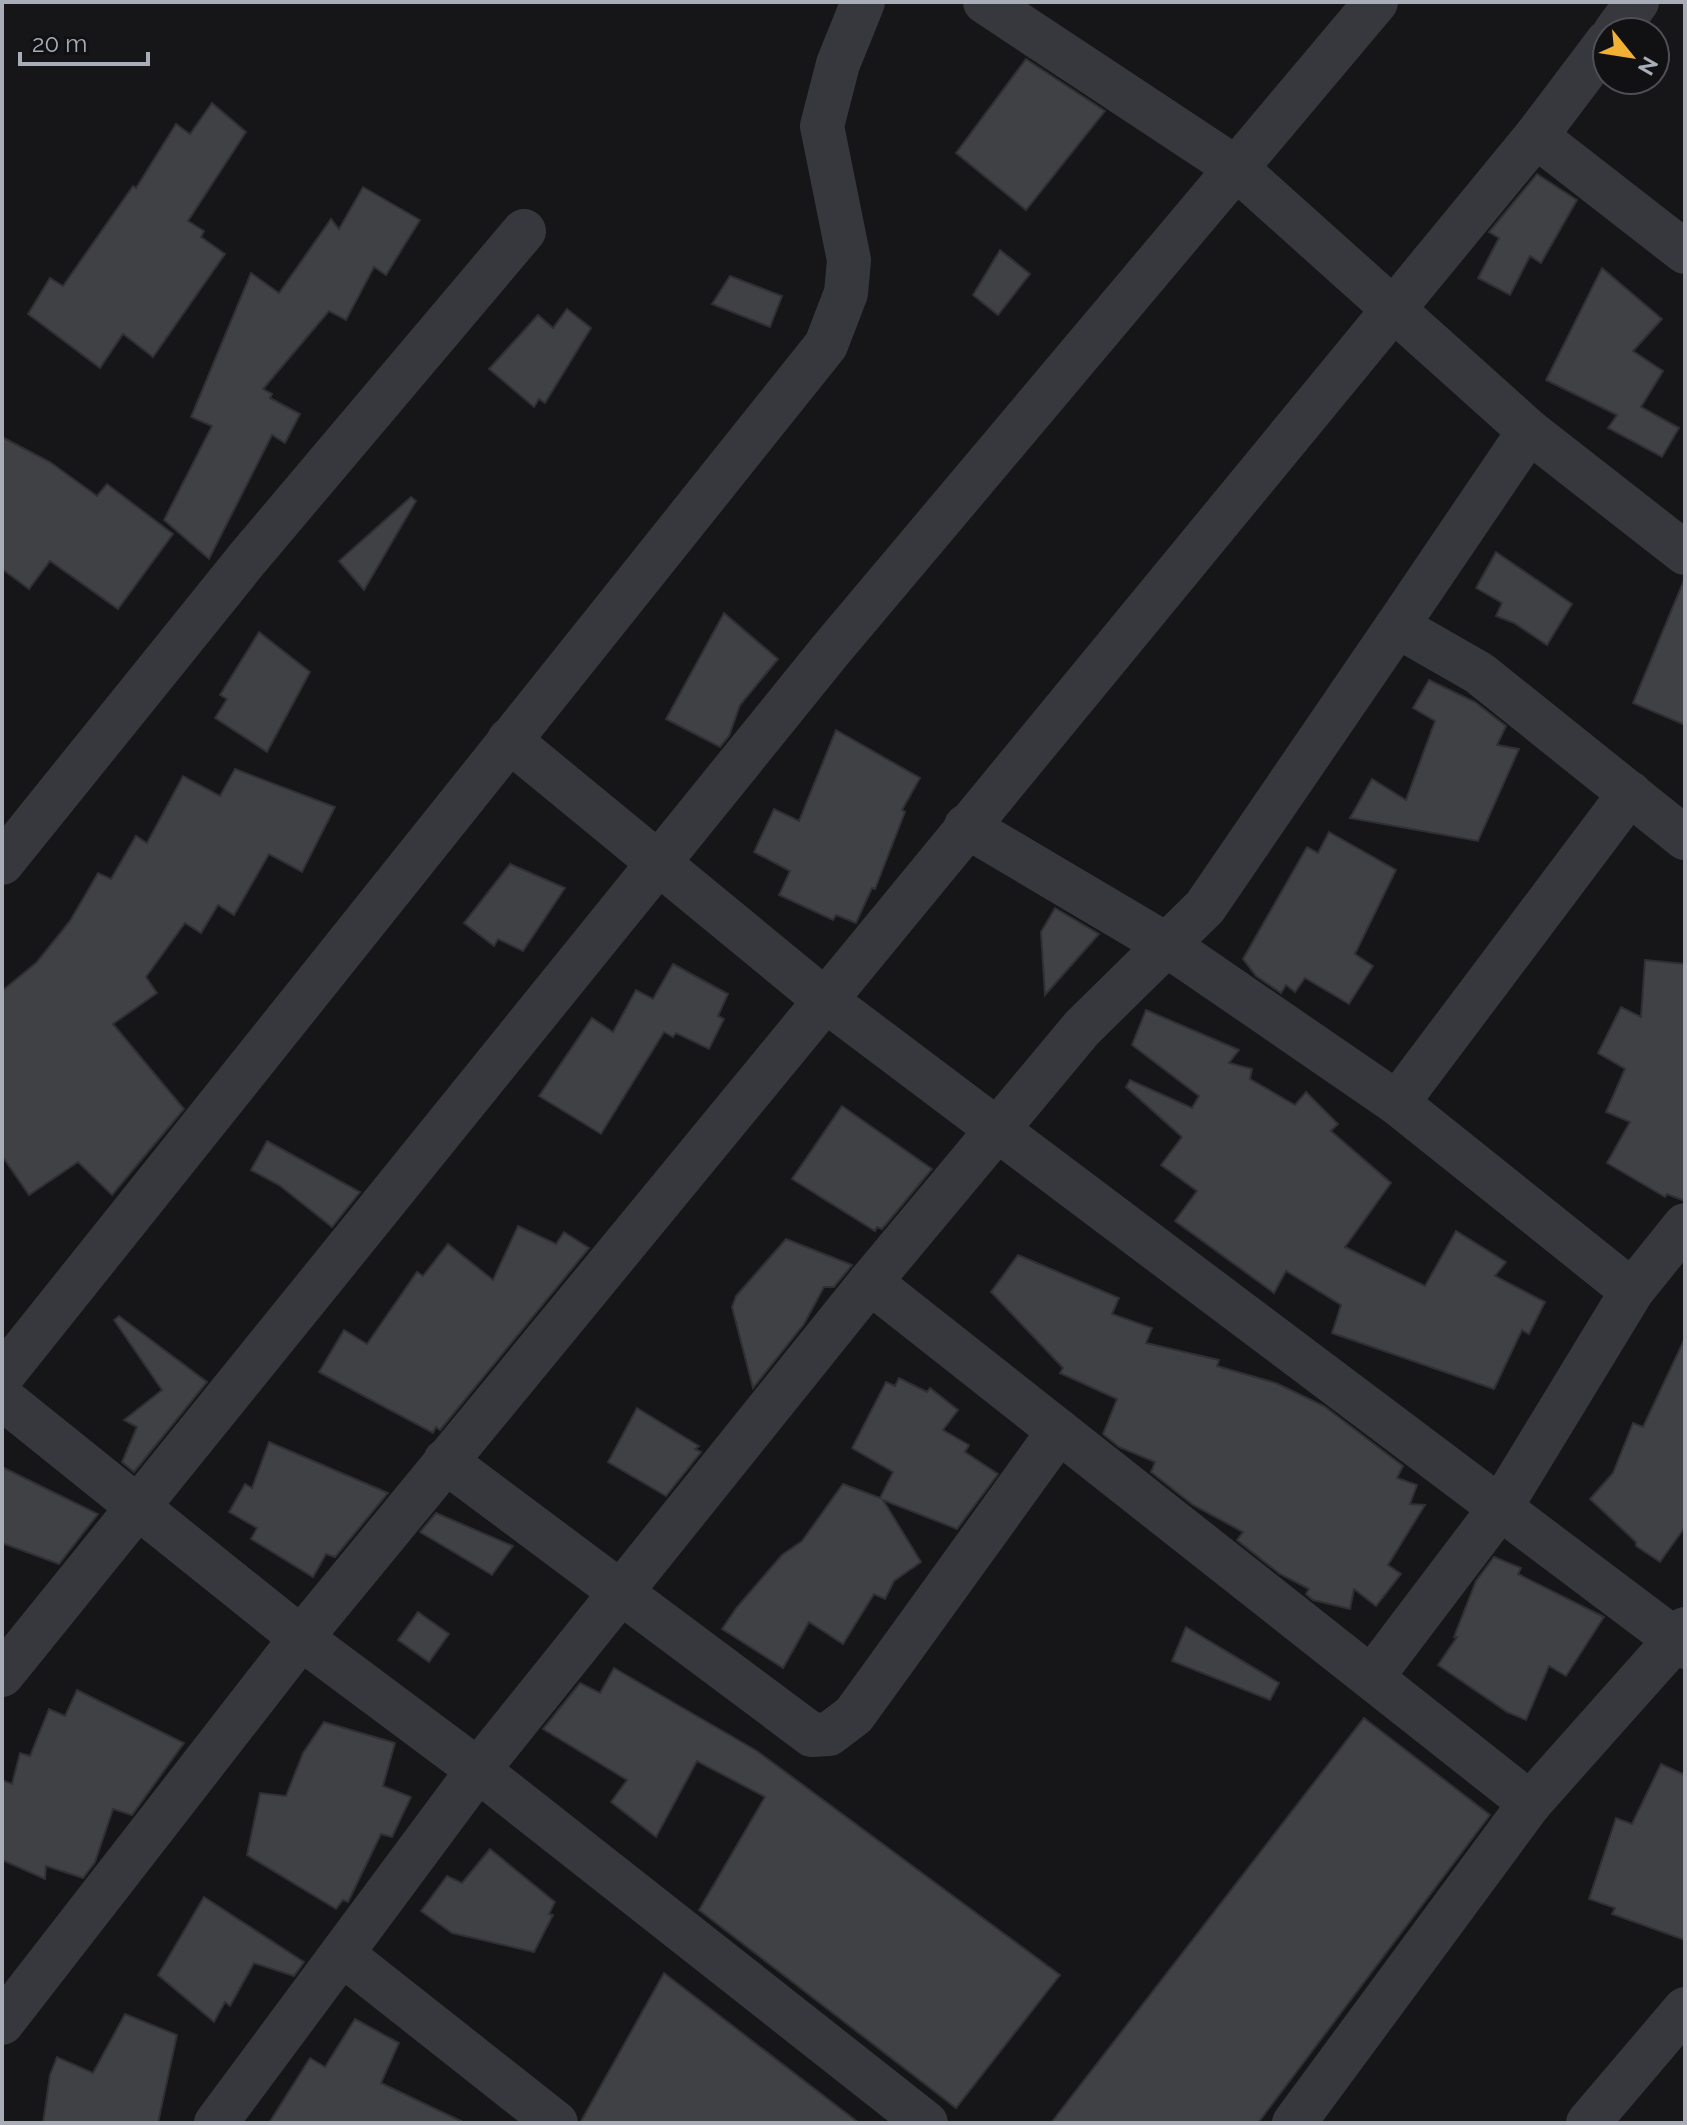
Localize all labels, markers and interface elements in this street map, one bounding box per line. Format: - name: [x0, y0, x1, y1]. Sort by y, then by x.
- scale bar: [20, 16, 148, 66]
- north arrow: [1591, 16, 1671, 96]
- text: 20 m: [32, 29, 87, 58]
- text: N: [1633, 52, 1664, 80]

